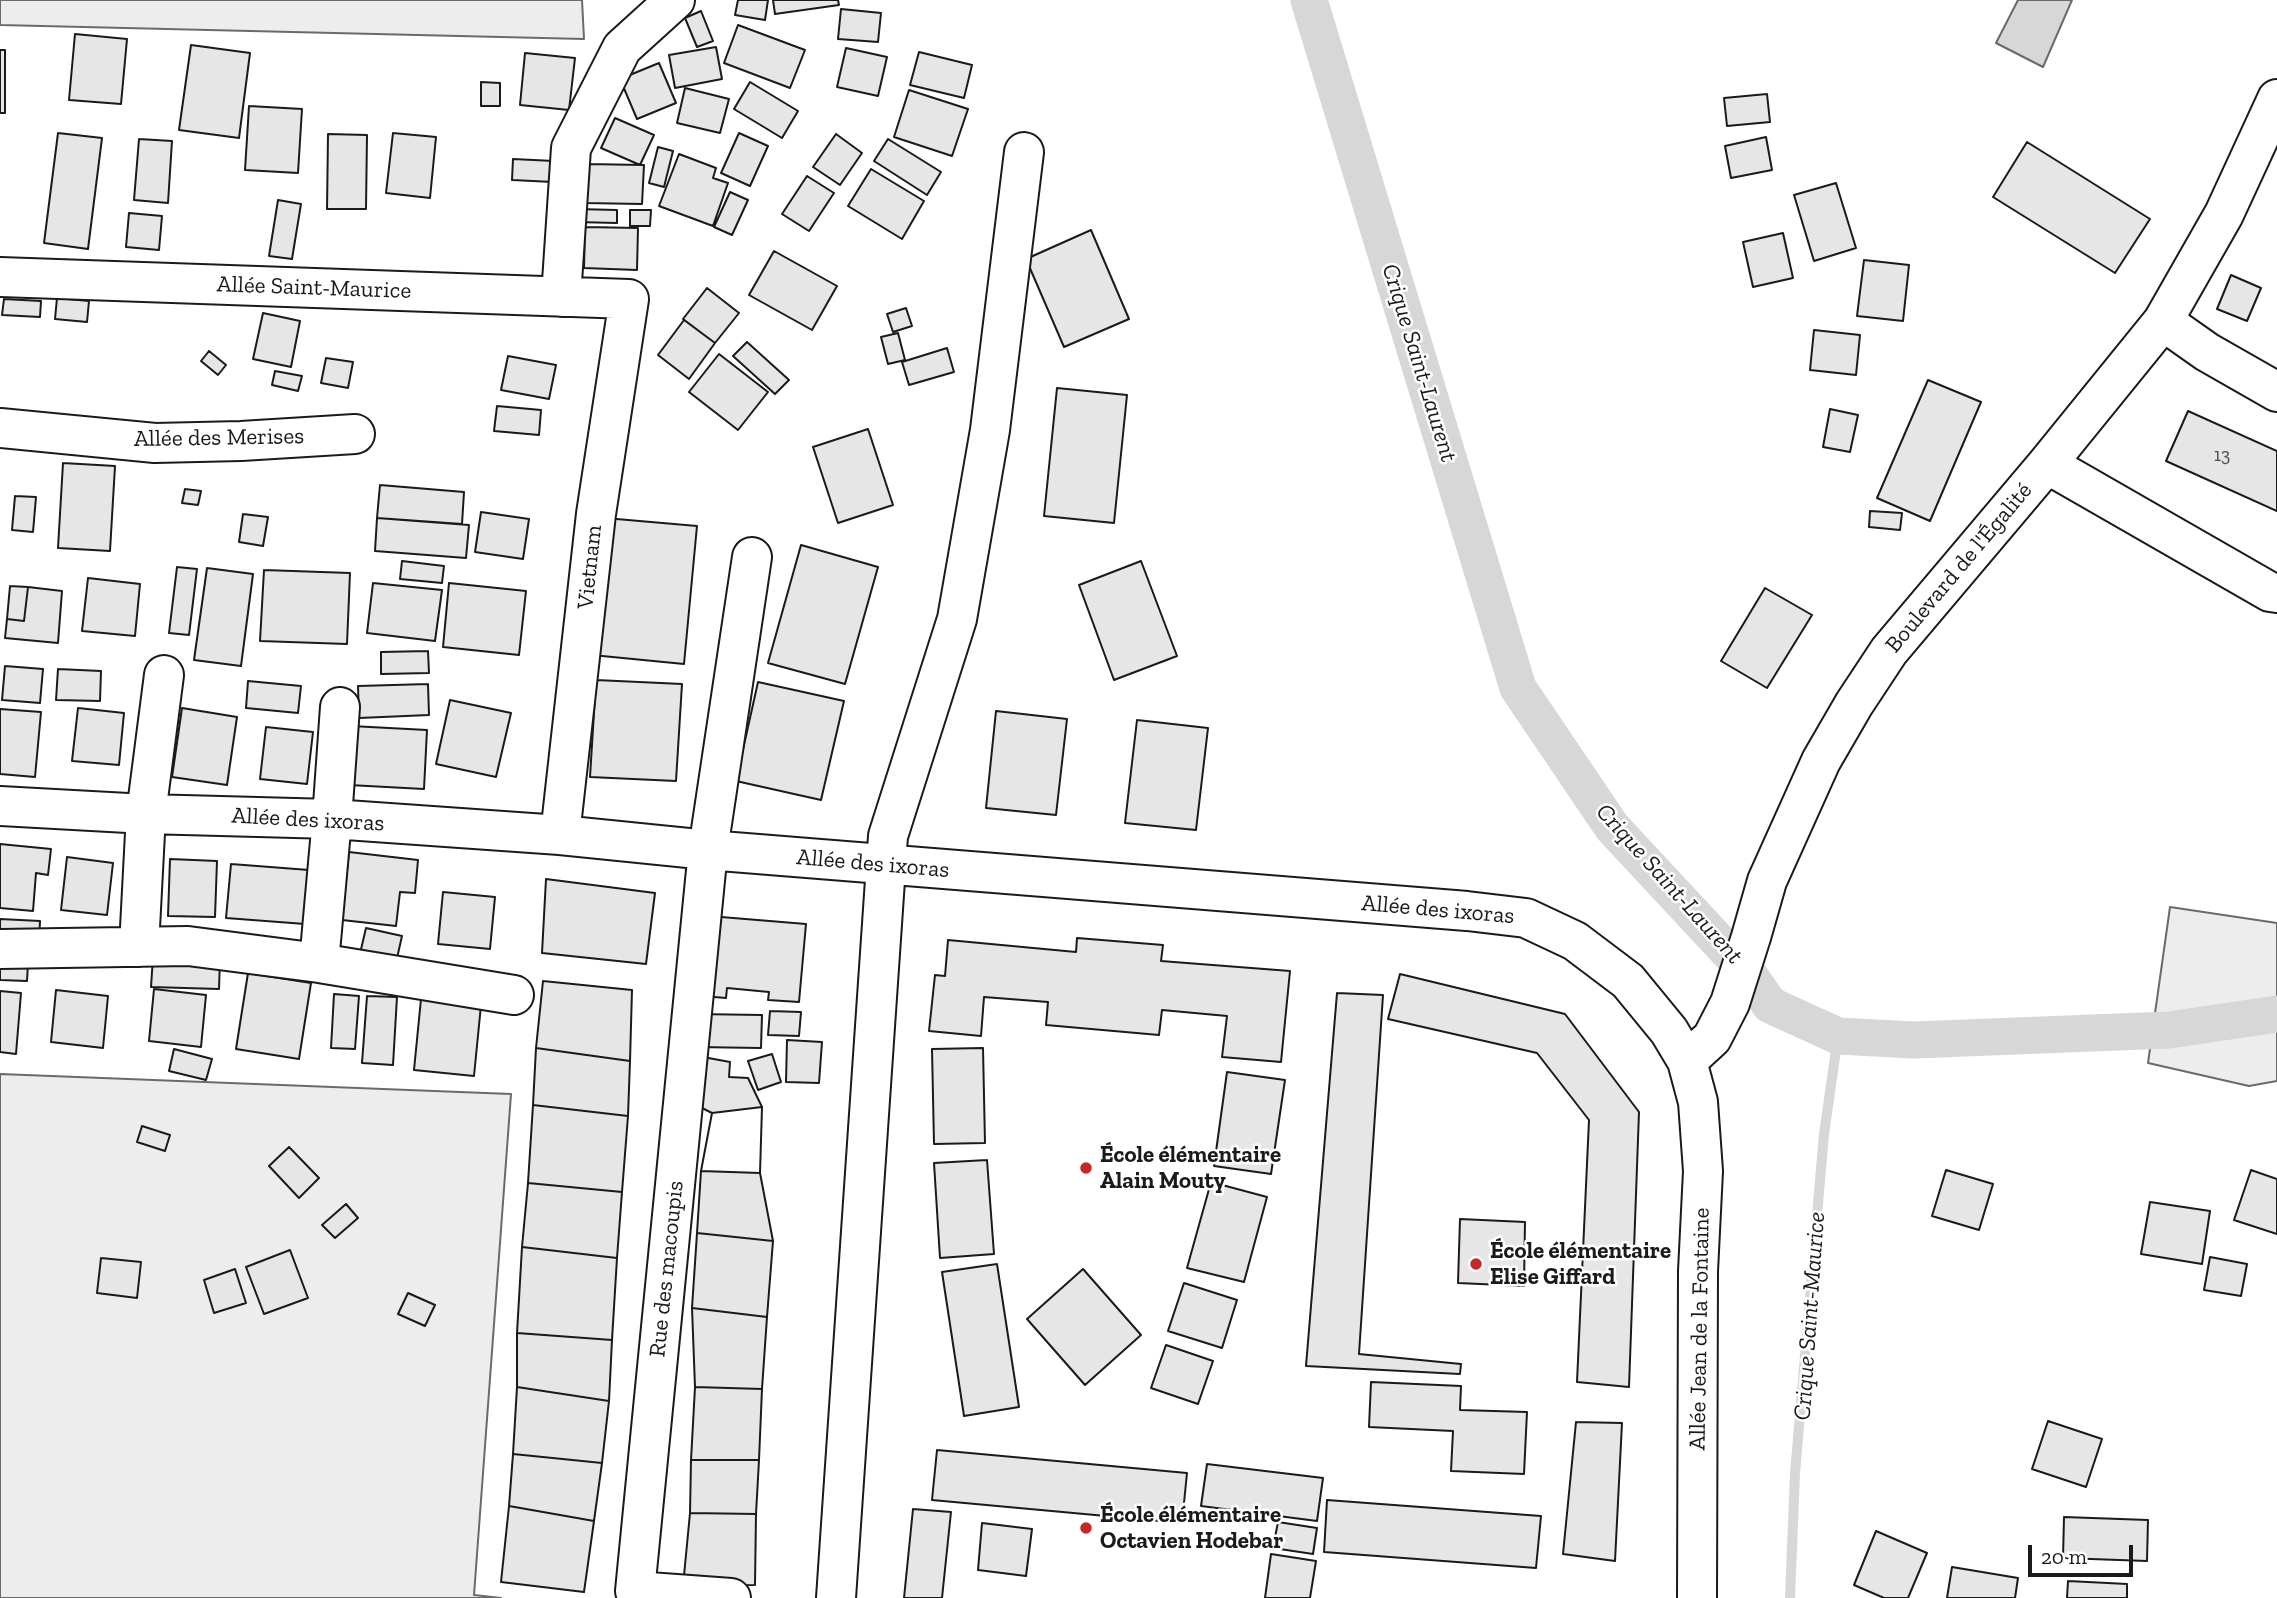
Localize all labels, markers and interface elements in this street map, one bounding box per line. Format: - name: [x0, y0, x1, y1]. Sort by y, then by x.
- water label: Crique Saint-Laurent: [1375, 260, 1463, 466]
- street label: Allée Saint-Maurice: [216, 271, 412, 305]
- street label: Allée des Merises: [134, 423, 304, 453]
- house number: 13: [2214, 445, 2230, 467]
- street label: Boulevard de l'Égalité: [1880, 477, 2038, 659]
- street label: Vietnam: [572, 524, 608, 610]
- water label: Crique Saint-Laurent: [1589, 798, 1749, 970]
- street label: Allée des ixoras: [231, 802, 385, 838]
- street label: Allée des ixoras: [795, 844, 951, 884]
- street label: Allée des ixoras: [1360, 890, 1516, 930]
- place label: École élémentaire Alain Mouty: [1100, 1141, 1281, 1195]
- marker: École élémentaire Alain Mouty: [1078, 1160, 1094, 1176]
- street label: Rue des macoupis: [644, 1179, 690, 1359]
- street label: Allée Jean de la Fontaine: [1684, 1207, 1716, 1451]
- water label: Crique Saint-Maurice: [1788, 1211, 1832, 1421]
- place label: École élémentaire Elise Giffard: [1490, 1237, 1671, 1291]
- marker: École élémentaire Elise Giffard: [1468, 1256, 1484, 1272]
- place label: École élémentaire Octavien Hodebar: [1100, 1501, 1283, 1555]
- marker: École élémentaire Octavien Hodebar: [1078, 1520, 1094, 1536]
- scale bar: [2032, 1532, 2137, 1576]
- text: 20 m: [2041, 1544, 2087, 1569]

